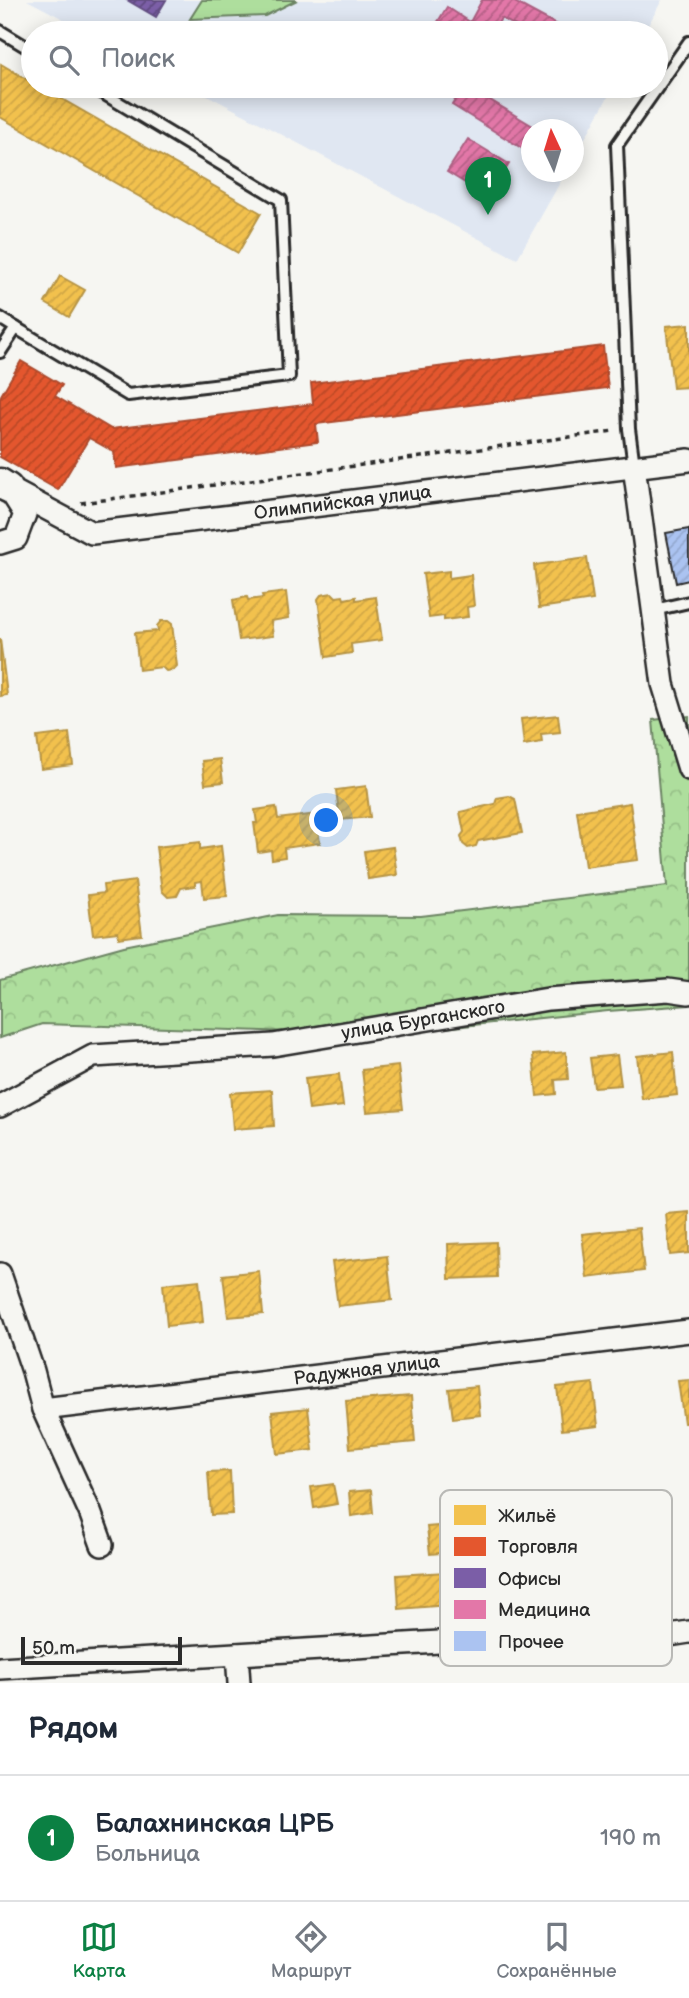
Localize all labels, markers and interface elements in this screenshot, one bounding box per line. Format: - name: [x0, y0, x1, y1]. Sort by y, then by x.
- search box: [21, 21, 668, 98]
- icon: search: [45, 41, 83, 79]
- text: Поиск: [101, 44, 175, 75]
- north arrow: [521, 119, 584, 182]
- pin: 1: [465, 157, 511, 215]
- street label: Олимпийская улица: [253, 480, 433, 525]
- your location: [309, 803, 343, 837]
- street label: улица Бурганского: [340, 995, 506, 1045]
- street label: Радужная улица: [292, 1350, 441, 1390]
- legend: [440, 1490, 672, 1666]
- text: Жильё: [498, 1505, 556, 1528]
- text: Торговля: [498, 1536, 578, 1559]
- text: Офисы: [498, 1568, 561, 1591]
- text: Медицина: [498, 1599, 590, 1622]
- text: Прочее: [498, 1631, 564, 1654]
- scale bar: [21, 1634, 182, 1666]
- text: 50 m: [32, 1637, 75, 1660]
- text: Рядом: [28, 1711, 118, 1747]
- text: Балахнинская ЦРБ: [95, 1809, 334, 1840]
- text: 1: [46, 1824, 56, 1852]
- text: 190 m: [600, 1824, 661, 1852]
- text: Больница: [95, 1840, 200, 1868]
- tab: Карта: [72, 1918, 126, 1983]
- tab: Маршрут: [271, 1918, 352, 1983]
- tab: Сохранённые: [497, 1918, 617, 1983]

